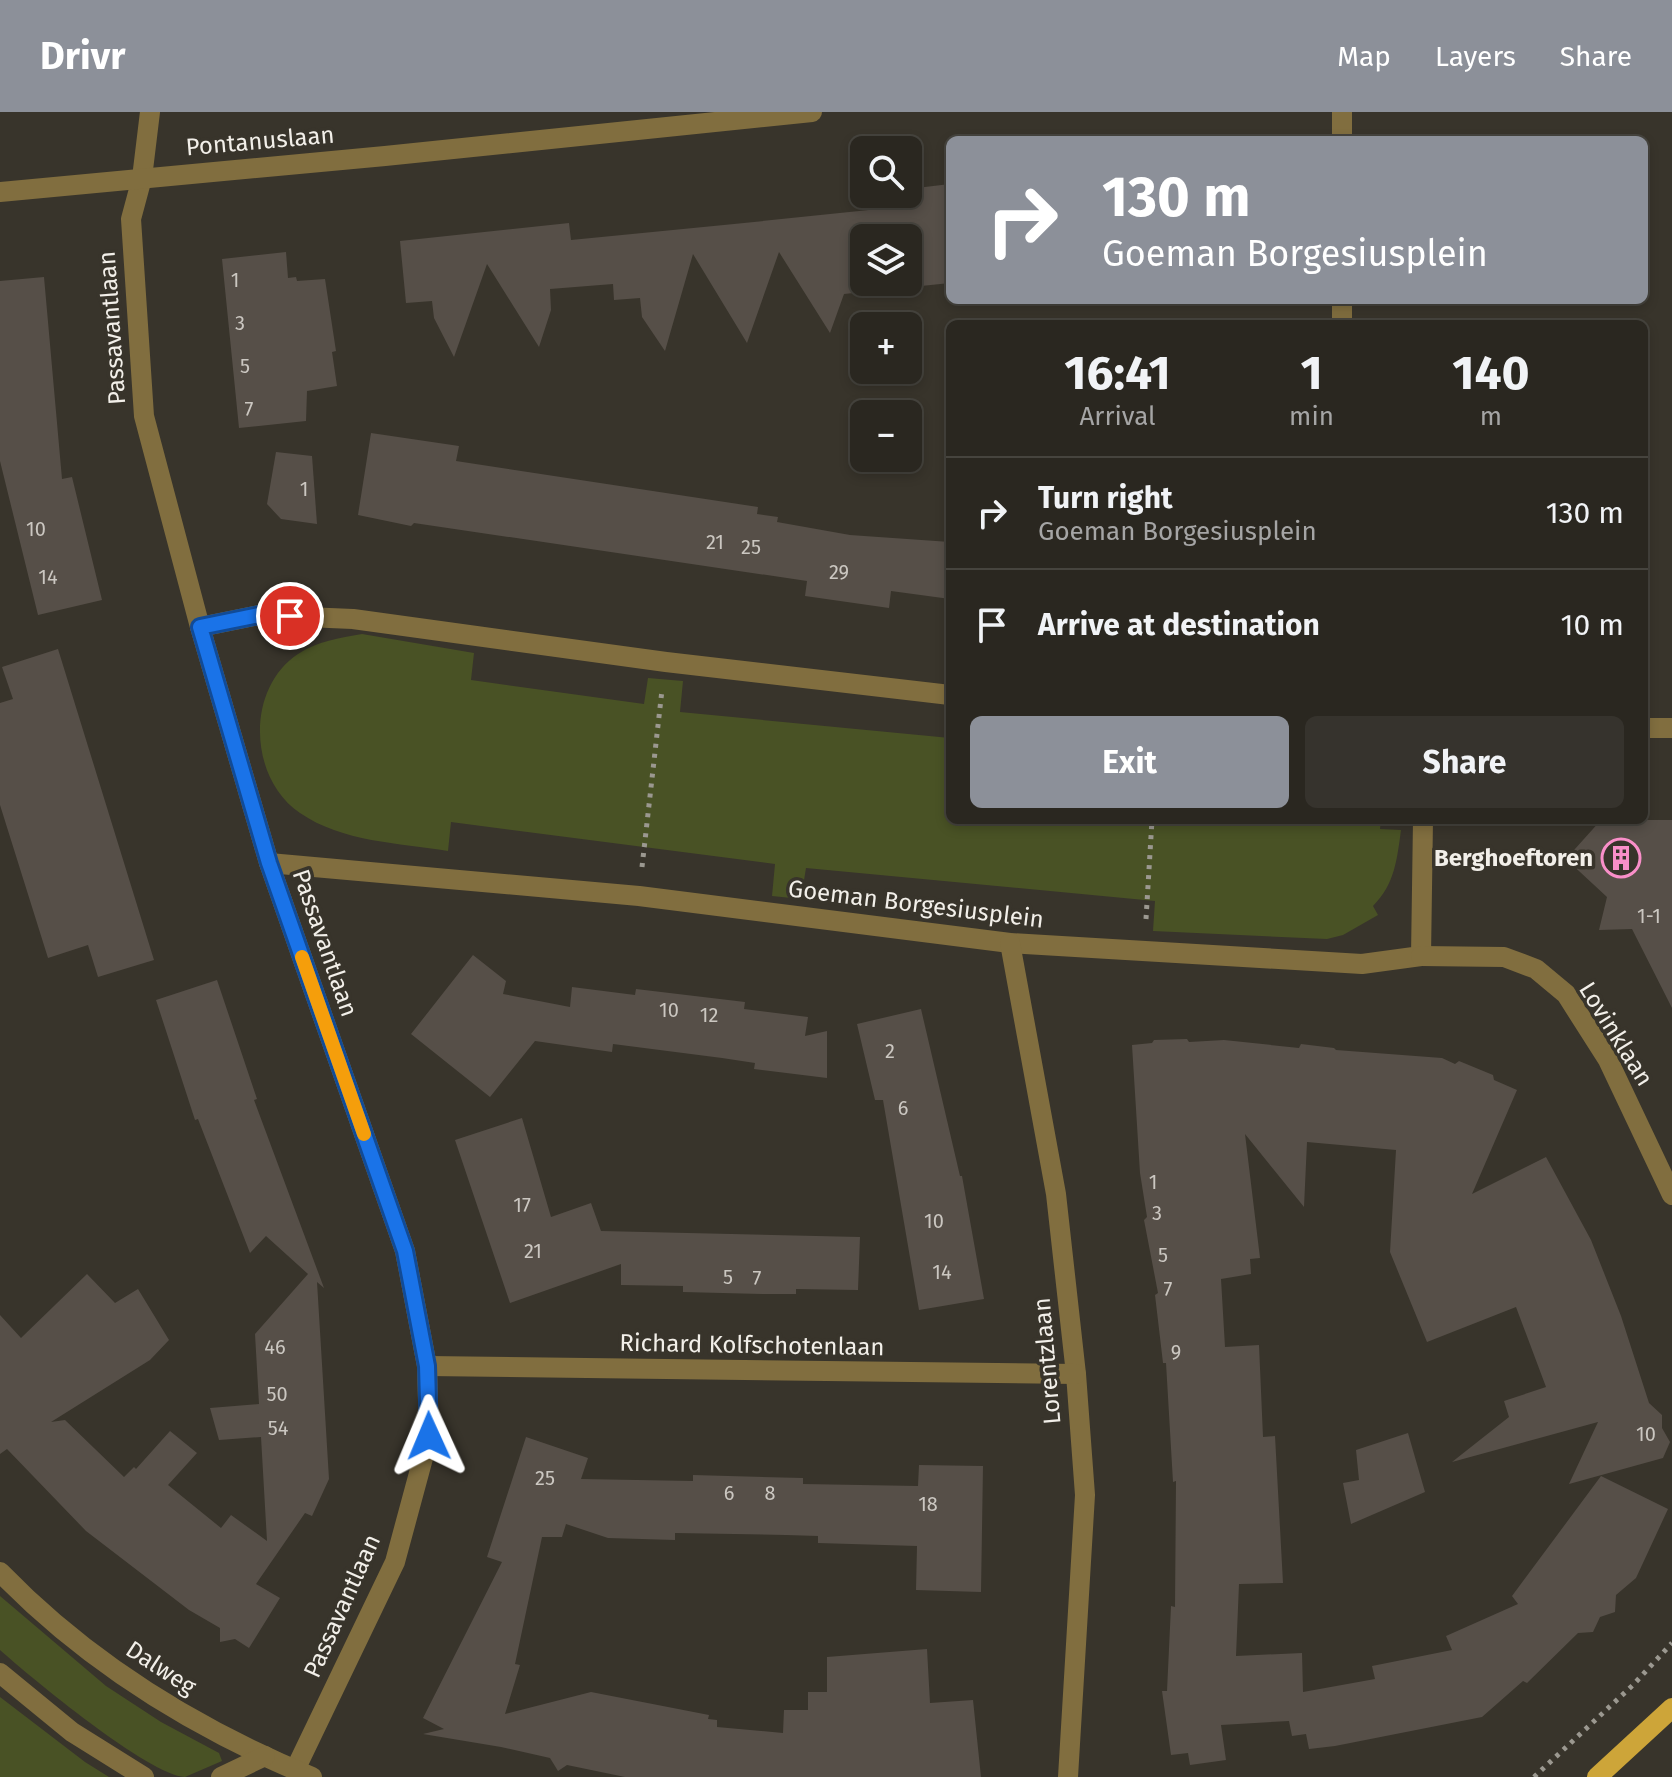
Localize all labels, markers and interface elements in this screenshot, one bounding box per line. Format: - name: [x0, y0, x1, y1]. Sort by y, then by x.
- text: Drivr: [40, 33, 125, 79]
- text: Map: [1337, 40, 1391, 73]
- text: Layers: [1435, 40, 1516, 73]
- text: Share: [1560, 40, 1632, 73]
- street label: Pontanuslaan: [185, 121, 335, 161]
- map controls: [850, 136, 922, 472]
- button: search: [850, 136, 922, 208]
- text: 130 m: [1102, 164, 1250, 231]
- icon: right: [970, 168, 1074, 272]
- button: layers: [850, 224, 922, 296]
- text: Goeman Borgesiusplein: [1102, 232, 1488, 276]
- street label: Passavantlaan: [93, 250, 131, 406]
- house number: 1: [231, 268, 239, 292]
- house number: 3: [235, 311, 245, 335]
- button: +: [850, 312, 922, 384]
- text: 16:41: [1064, 344, 1171, 402]
- text: 1: [1300, 344, 1323, 402]
- text: 140: [1452, 344, 1530, 402]
- house number: 5: [240, 354, 250, 378]
- house number: 7: [245, 397, 254, 421]
- button: −: [850, 400, 922, 472]
- text: Arrival: [1079, 401, 1156, 432]
- text: min: [1289, 401, 1334, 432]
- text: m: [1480, 401, 1502, 432]
- house number: 1: [300, 477, 308, 501]
- text: Turn right: [1038, 480, 1173, 516]
- icon: right: [970, 491, 1014, 535]
- text: 130 m: [1546, 495, 1624, 531]
- text: Goeman Borgesiusplein: [1038, 516, 1317, 547]
- house number: 10: [26, 517, 46, 541]
- house number: 21: [706, 530, 724, 554]
- house number: 25: [741, 535, 761, 559]
- house number: 29: [829, 560, 849, 584]
- house number: 14: [38, 565, 58, 589]
- pin: [256, 582, 324, 650]
- icon: arrive: [268, 594, 312, 638]
- icon: arrive: [970, 603, 1014, 647]
- text: Arrive at destination: [1038, 607, 1320, 643]
- text: 10 m: [1561, 607, 1624, 643]
- button: Exit: [970, 716, 1289, 808]
- button: Share: [1305, 716, 1624, 808]
- building icon: Berghoeftoren: [1600, 837, 1642, 879]
- place label: Berghoeftoren: [1434, 844, 1593, 872]
- street label: Passavantlaan: [287, 866, 363, 1020]
- street label: Goeman Borgesiusplein: [787, 874, 1045, 934]
- house number: 1-1: [1637, 904, 1661, 928]
- street label: Lovinklaan: [1573, 977, 1659, 1091]
- house number: 10: [659, 998, 679, 1022]
- house number: 12: [700, 1003, 718, 1027]
- house number: 2: [885, 1039, 895, 1063]
- house number: 6: [898, 1096, 908, 1120]
- house number: 1: [1149, 1170, 1157, 1194]
- house number: 17: [513, 1193, 531, 1217]
- house number: 3: [1152, 1201, 1162, 1225]
- house number: 10: [924, 1209, 944, 1233]
- house number: 21: [524, 1239, 542, 1263]
- house number: 5: [1158, 1243, 1168, 1267]
- house number: 14: [932, 1260, 952, 1284]
- house number: 5: [723, 1265, 733, 1289]
- house number: 7: [753, 1266, 762, 1290]
- house number: 7: [1164, 1277, 1173, 1301]
- street label: Lorentzlaan: [1028, 1296, 1066, 1426]
- street label: Richard Kolfschotenlaan: [619, 1329, 885, 1361]
- house number: 46: [264, 1335, 286, 1359]
- house number: 9: [1171, 1340, 1181, 1364]
- house number: 50: [266, 1382, 288, 1406]
- position arrow: [387, 1394, 471, 1478]
- house number: 54: [268, 1416, 289, 1440]
- house number: 10: [1636, 1422, 1656, 1446]
- house number: 25: [535, 1466, 555, 1490]
- house number: 6: [724, 1481, 734, 1505]
- house number: 8: [764, 1481, 776, 1505]
- house number: 18: [918, 1492, 938, 1516]
- street label: Passavantlaan: [298, 1530, 386, 1682]
- street label: Dalweg: [121, 1635, 202, 1701]

